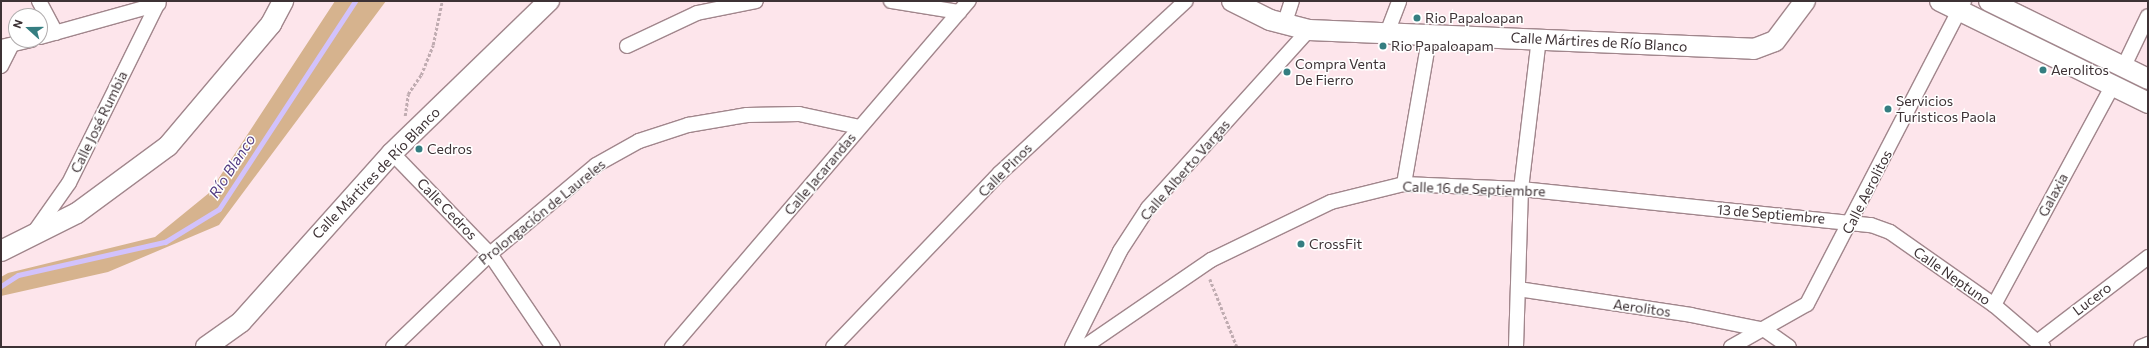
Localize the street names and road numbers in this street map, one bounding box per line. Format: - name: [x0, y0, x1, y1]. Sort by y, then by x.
- street label: Calle Mártires de Río Blanco: [1510, 29, 1688, 55]
- street label: Calle José Rumbia: [67, 68, 131, 176]
- street label: Calle Mártires de Río Blanco: [309, 104, 443, 242]
- street label: Calle Alberto Vargas: [1137, 116, 1233, 224]
- street label: Calle Jacarandas: [781, 129, 859, 219]
- street label: Calle Pinos: [975, 140, 1035, 200]
- street label: Calle Aerolitos: [1839, 147, 1895, 237]
- street label: Prolongación de Laureles: [475, 156, 609, 268]
- street label: Galaxia: [2035, 170, 2071, 220]
- street label: Calle Cedros: [413, 175, 481, 243]
- street label: Calle 16 de Septiembre: [1402, 178, 1546, 200]
- street label: 13 de Septiembre: [1716, 201, 1826, 227]
- street label: Calle Neptuno: [1910, 243, 1994, 309]
- street label: Lucero: [2069, 279, 2115, 319]
- street label: Aerolitos: [1612, 296, 1672, 320]

